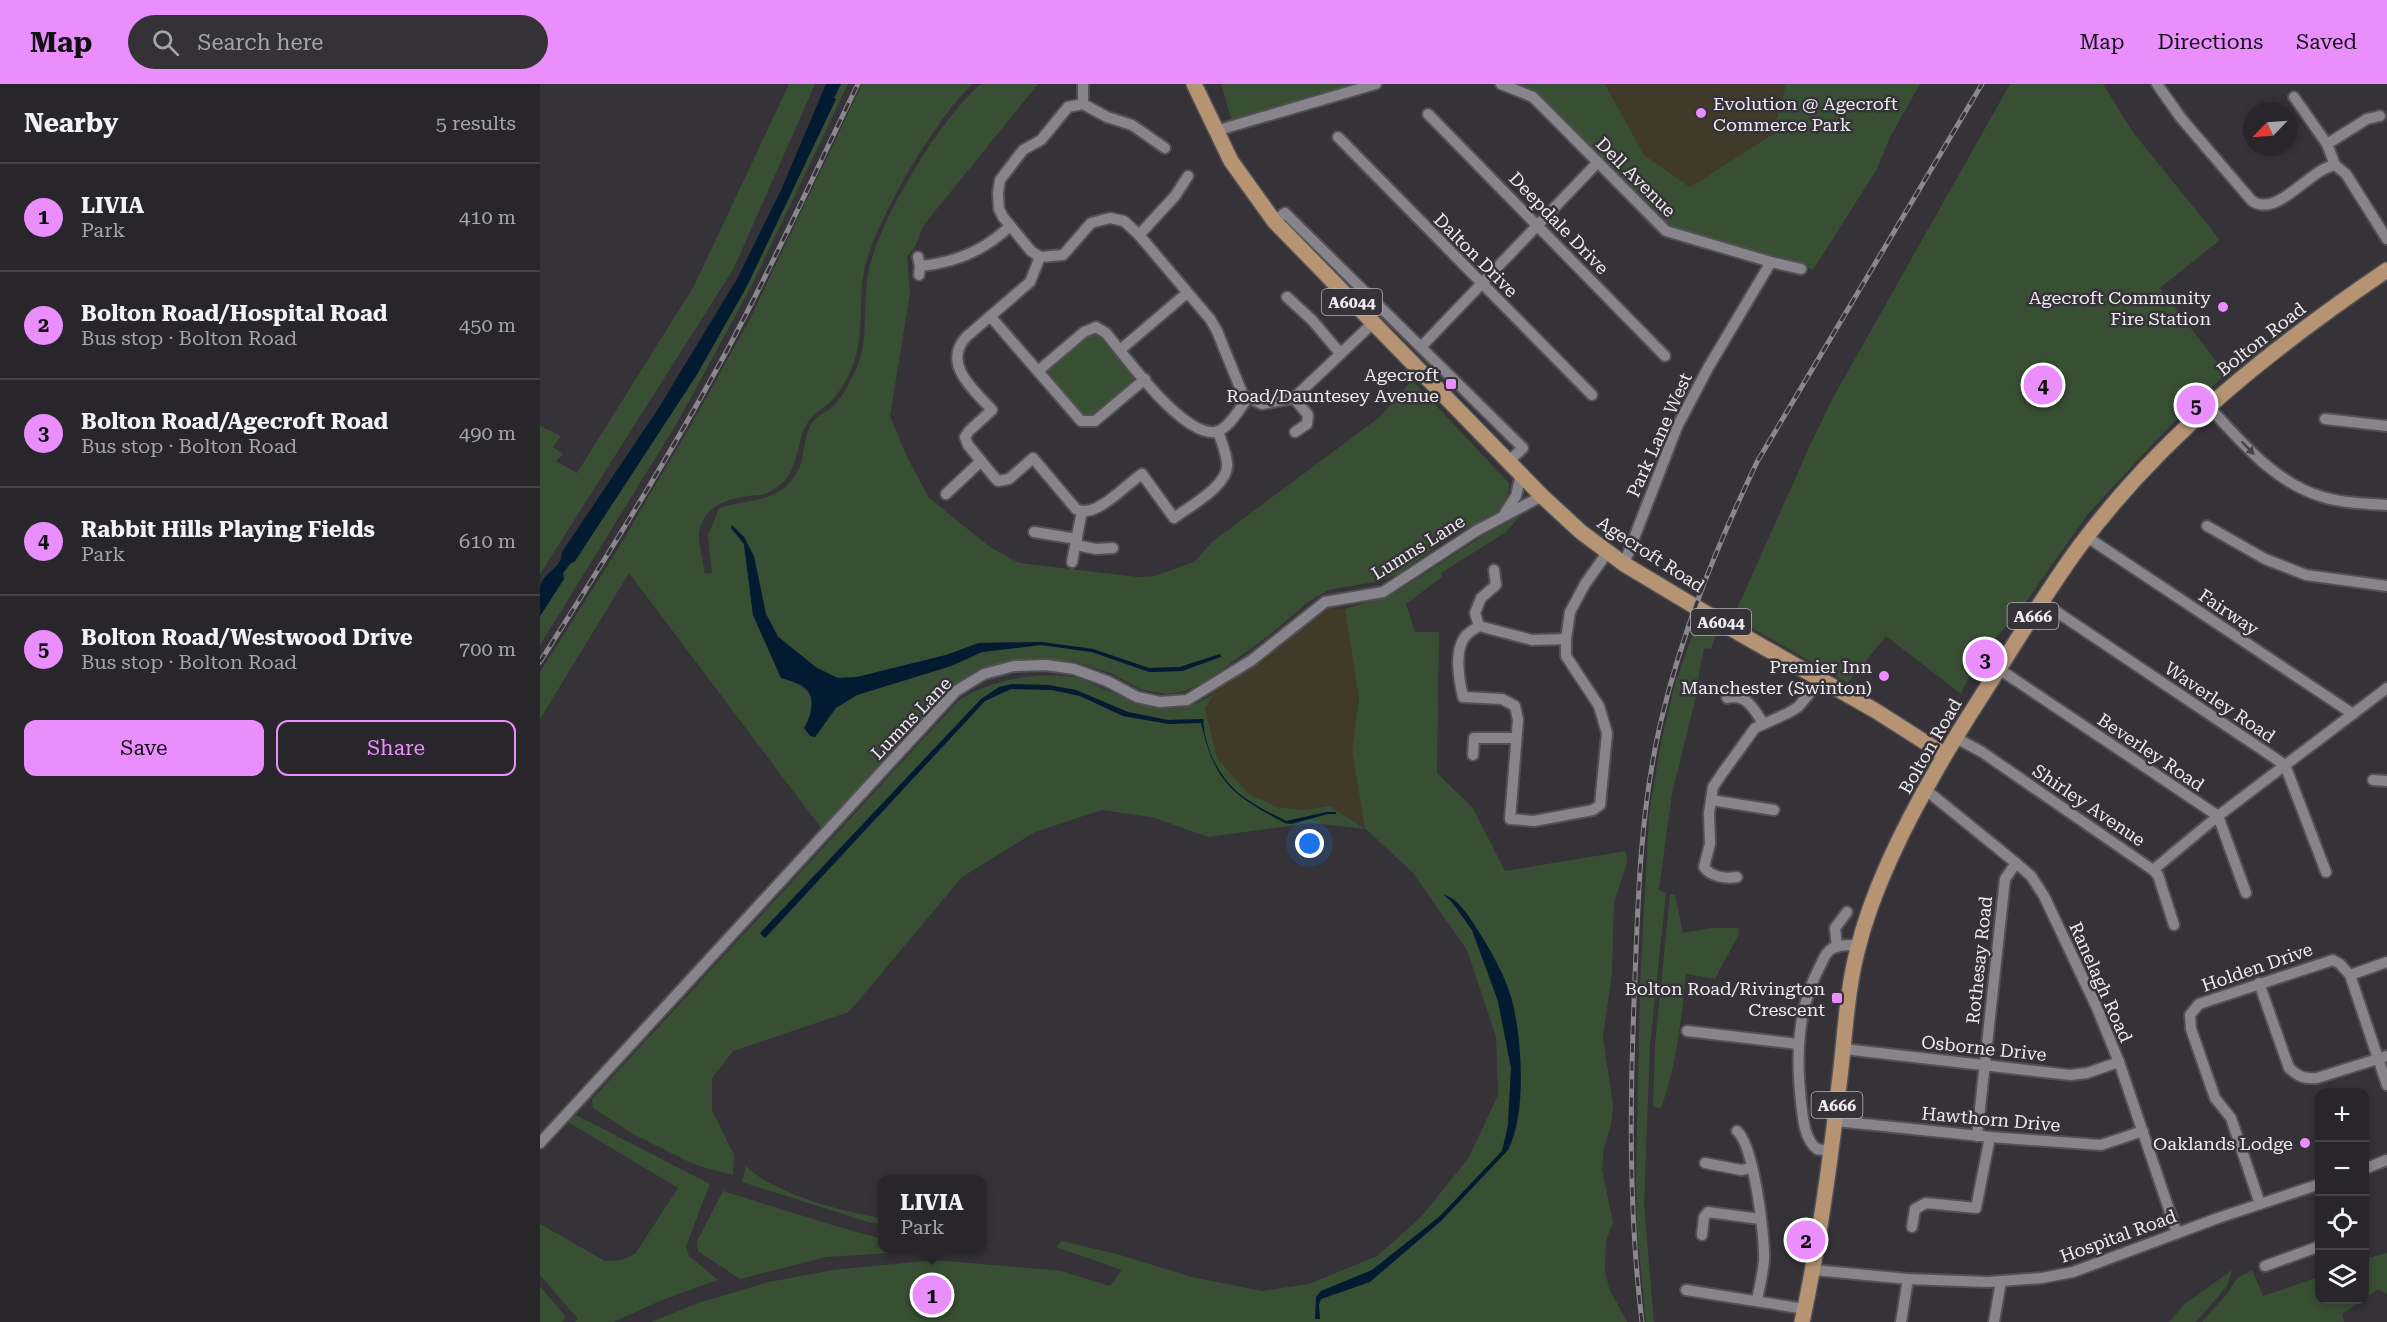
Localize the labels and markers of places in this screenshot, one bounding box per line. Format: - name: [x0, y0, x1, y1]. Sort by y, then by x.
- place label: Evolution @ Agecroft Commerce Park: [1713, 93, 1898, 135]
- marker: Evolution @ Agecroft Commerce Park: [1694, 106, 1708, 120]
- place label: Agecroft Community Fire Station: [2029, 287, 2211, 329]
- marker: Agecroft Community Fire Station: [2216, 300, 2230, 314]
- pin: 4: [2024, 362, 2062, 408]
- place label: Agecroft Road/Dauntesey Avenue: [1226, 364, 1439, 406]
- marker: Agecroft Road/Dauntesey Avenue: [1444, 377, 1458, 391]
- pin: 5: [2176, 382, 2216, 428]
- pin: 3: [1966, 636, 2004, 682]
- place label: Premier Inn Manchester (Swinton): [1681, 656, 1872, 698]
- marker: Premier Inn Manchester (Swinton): [1877, 669, 1891, 683]
- place label: Bolton Road/Rivington Crescent: [1625, 978, 1825, 1020]
- marker: Bolton Road/Rivington Crescent: [1830, 991, 1844, 1005]
- place label: Oaklands Lodge: [2153, 1133, 2293, 1154]
- marker: Oaklands Lodge: [2298, 1136, 2312, 1150]
- pin: 2: [1786, 1218, 1826, 1262]
- pin: 1: [912, 1272, 952, 1318]

